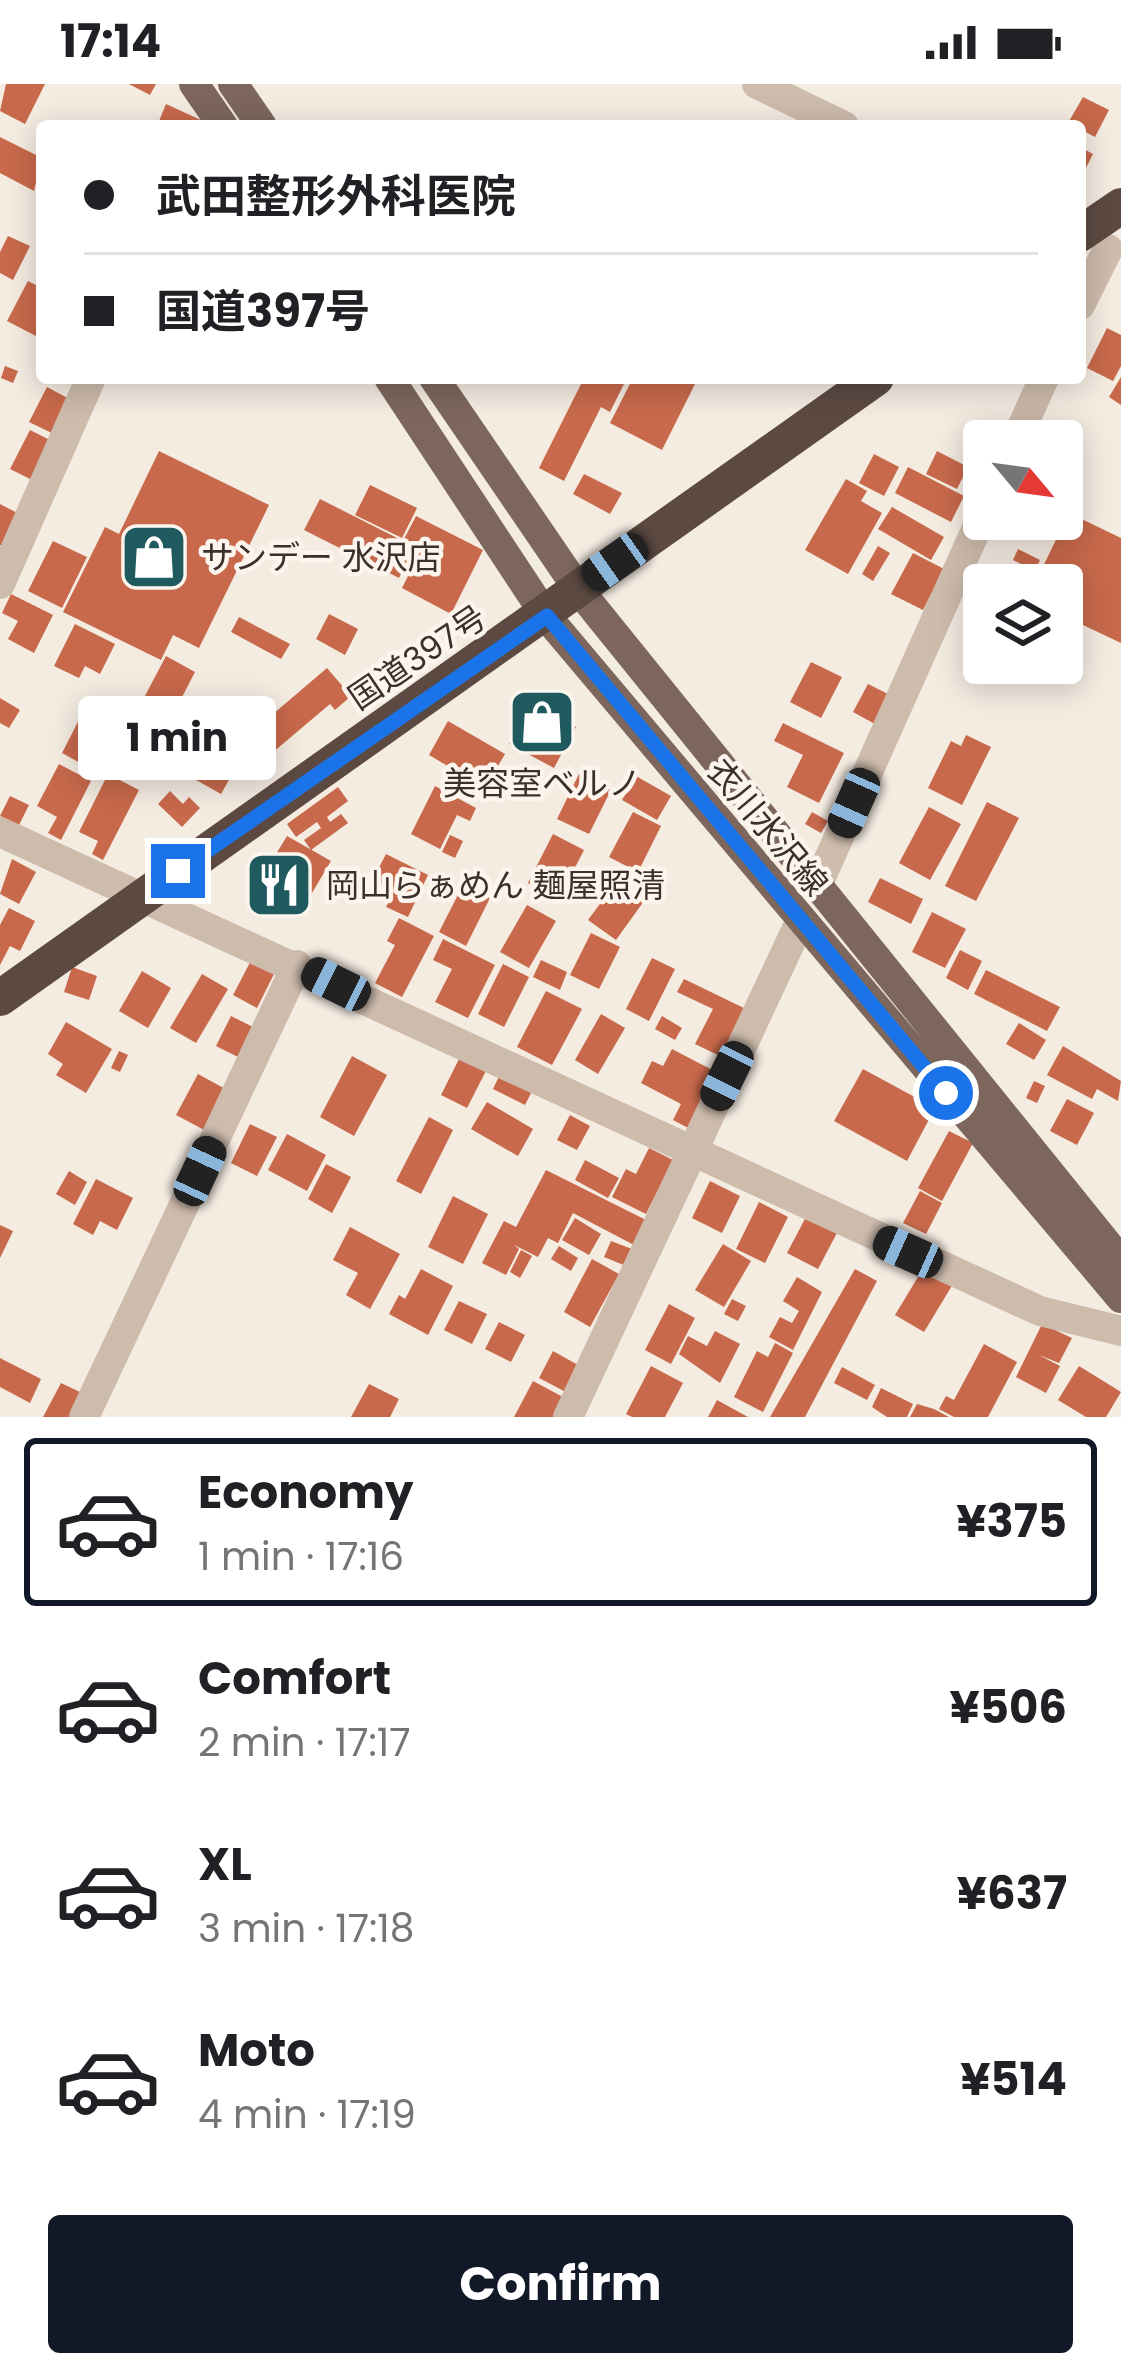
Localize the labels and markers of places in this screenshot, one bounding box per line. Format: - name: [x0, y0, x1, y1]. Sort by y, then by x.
- shop icon: サンデー 水沢店: [119, 522, 189, 592]
- place label: サンデー 水沢店: [201, 534, 441, 581]
- shop icon: 美容室ベルノ: [507, 687, 577, 757]
- place label: 美容室ベルノ: [443, 760, 641, 807]
- restaurant icon: 岡山らぁめん 麺屋照清: [244, 850, 314, 920]
- place label: 岡山らぁめん 麺屋照清: [326, 862, 665, 909]

